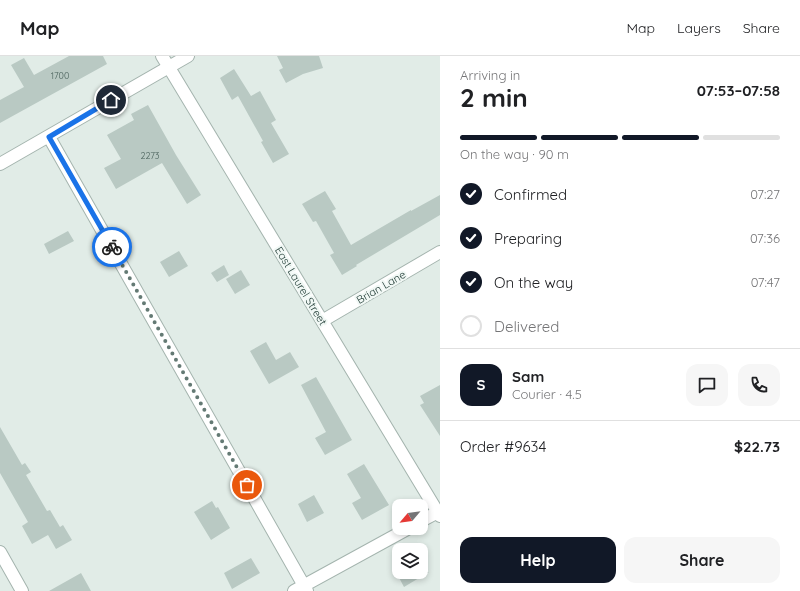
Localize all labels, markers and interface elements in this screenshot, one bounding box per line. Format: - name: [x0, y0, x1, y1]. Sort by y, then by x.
- text: Map: [20, 16, 59, 40]
- text: Map: [626, 19, 655, 37]
- text: Layers: [677, 19, 721, 37]
- text: Share: [743, 19, 780, 37]
- text: Arriving in: [460, 67, 520, 83]
- house number: 1700: [51, 70, 69, 81]
- text: 2 min: [460, 81, 528, 114]
- text: 07:53–07:58: [697, 81, 780, 100]
- pin: [94, 83, 128, 117]
- icon: home: [100, 89, 122, 111]
- text: On the way · 90 m: [460, 146, 569, 162]
- house number: 2273: [140, 150, 160, 161]
- icon: check: [460, 183, 482, 205]
- text: Confirmed: [494, 185, 567, 204]
- text: 07:27: [750, 186, 780, 202]
- courier: [92, 227, 132, 267]
- icon: check: [460, 227, 482, 249]
- text: Preparing: [494, 229, 562, 248]
- text: 07:36: [750, 230, 780, 246]
- icon: bike: [101, 236, 123, 258]
- street label: East Laurel Street: [272, 244, 330, 328]
- street label: Brian Lane: [354, 267, 408, 307]
- icon: check: [460, 271, 482, 293]
- text: On the way: [494, 273, 573, 292]
- text: 07:47: [751, 274, 780, 290]
- text: Delivered: [494, 317, 559, 336]
- button: chat: [686, 364, 728, 406]
- button: phone: [738, 364, 780, 406]
- text: Sam: [512, 367, 544, 386]
- text: S: [477, 375, 485, 394]
- text: Courier · 4.5: [512, 386, 582, 402]
- text: Order #9634: [460, 437, 546, 456]
- text: $22.73: [734, 437, 780, 456]
- pin: [230, 468, 264, 502]
- icon: bag: [236, 474, 258, 496]
- north arrow: [392, 499, 428, 535]
- map controls: [392, 499, 428, 579]
- button: Help: [460, 537, 616, 583]
- button: Share: [624, 537, 780, 583]
- button: layers: [392, 543, 428, 579]

